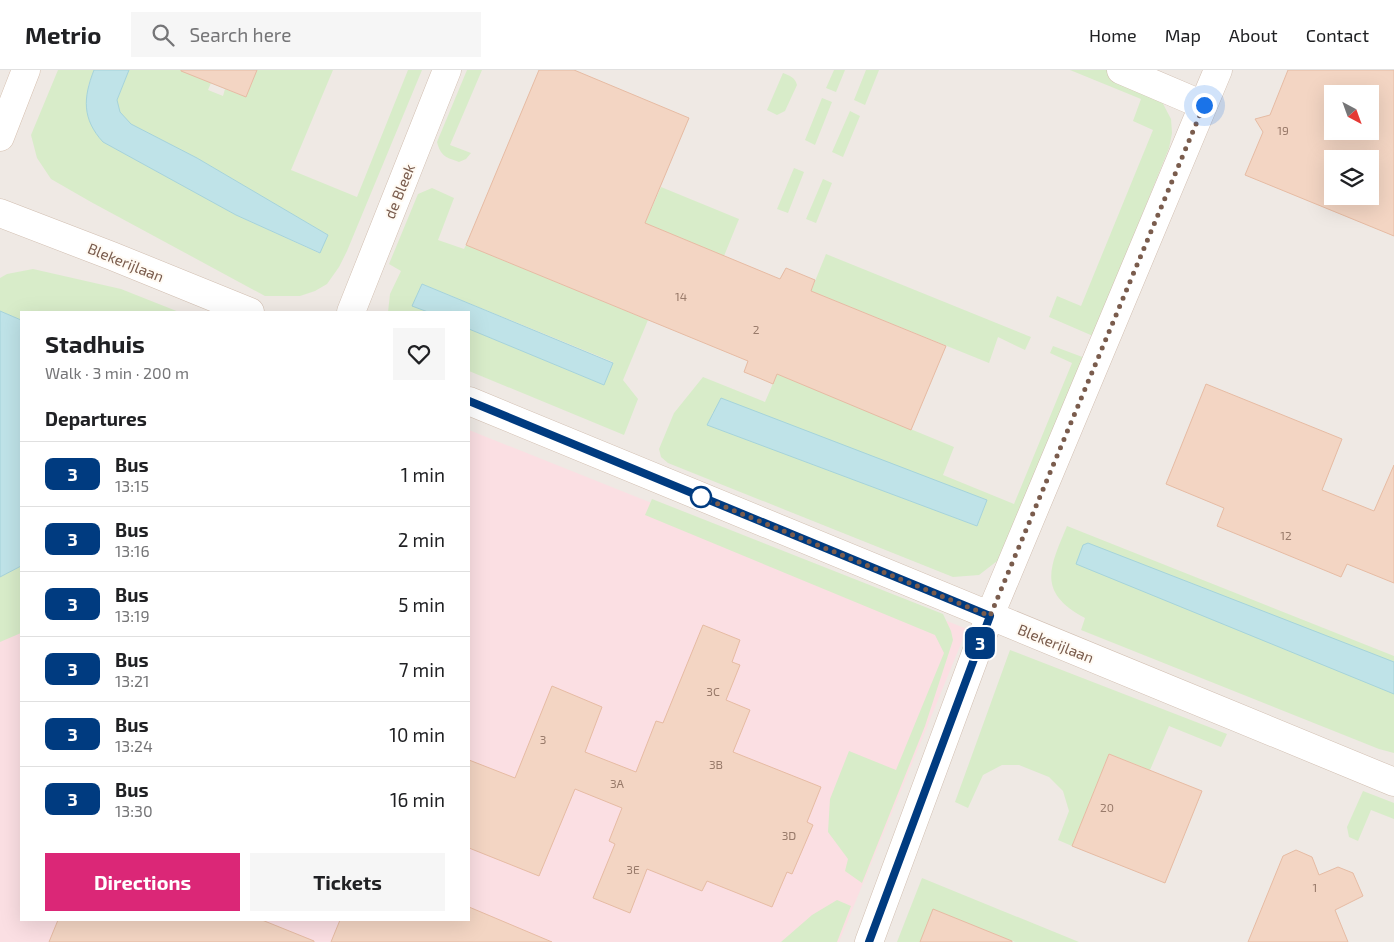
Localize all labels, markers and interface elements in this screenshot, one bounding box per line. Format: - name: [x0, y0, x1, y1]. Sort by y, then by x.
- search box: [131, 12, 481, 57]
- text: Metrio: [25, 20, 101, 49]
- icon: search: [149, 21, 177, 49]
- text: Search here: [189, 23, 291, 46]
- text: Home: [1089, 24, 1137, 46]
- text: Map: [1165, 24, 1201, 46]
- text: About: [1229, 24, 1278, 46]
- text: Contact: [1306, 24, 1369, 46]
- north arrow: [1324, 85, 1379, 140]
- map controls: [1324, 85, 1379, 205]
- your location: [1192, 93, 1217, 118]
- house number: 19: [1277, 123, 1289, 137]
- button: layers: [1324, 150, 1379, 205]
- street label: de Bleek: [380, 161, 418, 221]
- street label: Blekerijlaan: [85, 239, 167, 286]
- house number: 14: [675, 289, 687, 303]
- house number: 2: [753, 322, 760, 336]
- button: heart: [393, 328, 445, 380]
- text: Stadhuis: [45, 329, 145, 358]
- text: Walk · 3 min · 200 m: [45, 363, 189, 382]
- text: Departures: [45, 407, 147, 430]
- text: Bus: [115, 453, 149, 476]
- text: 3: [67, 463, 78, 485]
- text: 1 min: [401, 463, 445, 486]
- text: 13:15: [115, 476, 149, 495]
- unlabelled marker: [690, 486, 712, 508]
- text: Bus: [115, 518, 149, 541]
- text: 3: [67, 528, 78, 550]
- text: 2 min: [398, 528, 445, 551]
- house number: 12: [1280, 528, 1292, 542]
- text: 13:16: [115, 541, 150, 560]
- text: Bus: [115, 583, 149, 606]
- text: 3: [67, 593, 78, 615]
- text: 5 min: [398, 593, 445, 616]
- text: 13:19: [115, 606, 150, 625]
- street label: Blekerijlaan: [1015, 620, 1097, 667]
- line badge: 3: [964, 627, 996, 659]
- text: 3: [975, 632, 985, 654]
- text: Bus: [115, 648, 149, 671]
- text: 3: [67, 658, 78, 680]
- text: 7 min: [399, 658, 445, 681]
- text: 13:21: [115, 671, 149, 690]
- house number: 3C: [706, 684, 720, 698]
- text: Bus: [115, 713, 149, 736]
- text: 3: [67, 723, 78, 745]
- text: 10 min: [389, 723, 445, 746]
- house number: 3: [540, 732, 546, 746]
- text: 13:24: [115, 736, 153, 755]
- house number: 3B: [709, 757, 723, 771]
- house number: 3A: [610, 776, 625, 790]
- text: Bus: [115, 778, 149, 801]
- text: 3: [67, 788, 78, 810]
- text: 16 min: [390, 788, 445, 811]
- house number: 20: [1100, 800, 1114, 814]
- text: 13:30: [115, 801, 153, 820]
- house number: 3D: [782, 828, 796, 842]
- button: Directions: [45, 853, 240, 911]
- button: Tickets: [250, 853, 445, 911]
- house number: 3E: [626, 862, 640, 876]
- house number: 1: [1313, 880, 1317, 894]

